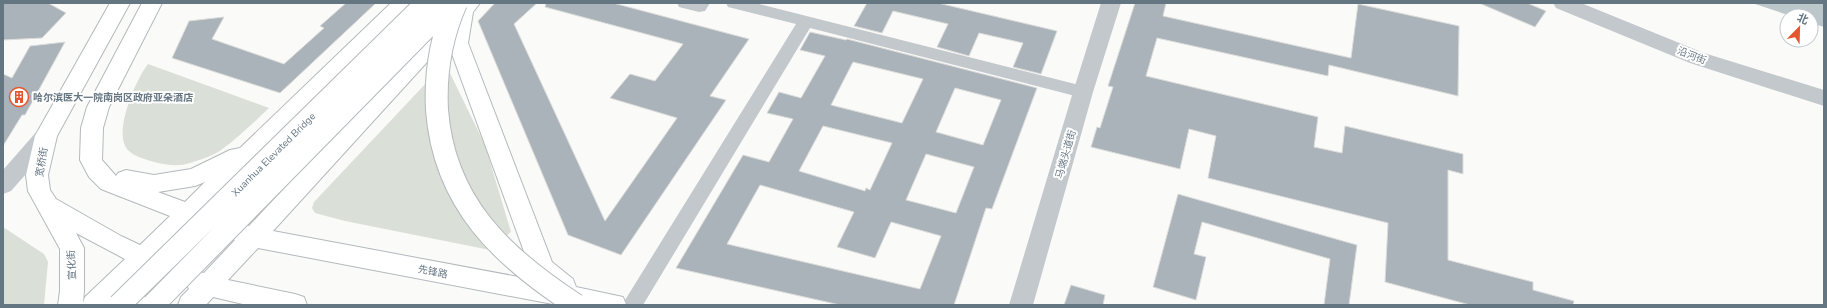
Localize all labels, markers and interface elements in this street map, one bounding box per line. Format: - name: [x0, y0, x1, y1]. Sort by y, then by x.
- north arrow: [1779, 8, 1819, 48]
- text: 北: [1795, 10, 1811, 28]
- street label: 沿河街: [1675, 44, 1708, 68]
- building icon: 哈尔滨医大一院南岗区政府亚朵酒店: [8, 86, 30, 108]
- place label: 哈尔滨医大一院南岗区政府亚朵酒店: [33, 91, 193, 105]
- street label: Xuanhua Elevated Bridge: [229, 110, 319, 200]
- street label: 马端头道街: [1052, 128, 1080, 180]
- street label: 宽桥街: [33, 146, 51, 178]
- street label: 宣化街: [64, 250, 80, 280]
- street label: 先锋路: [417, 262, 449, 282]

